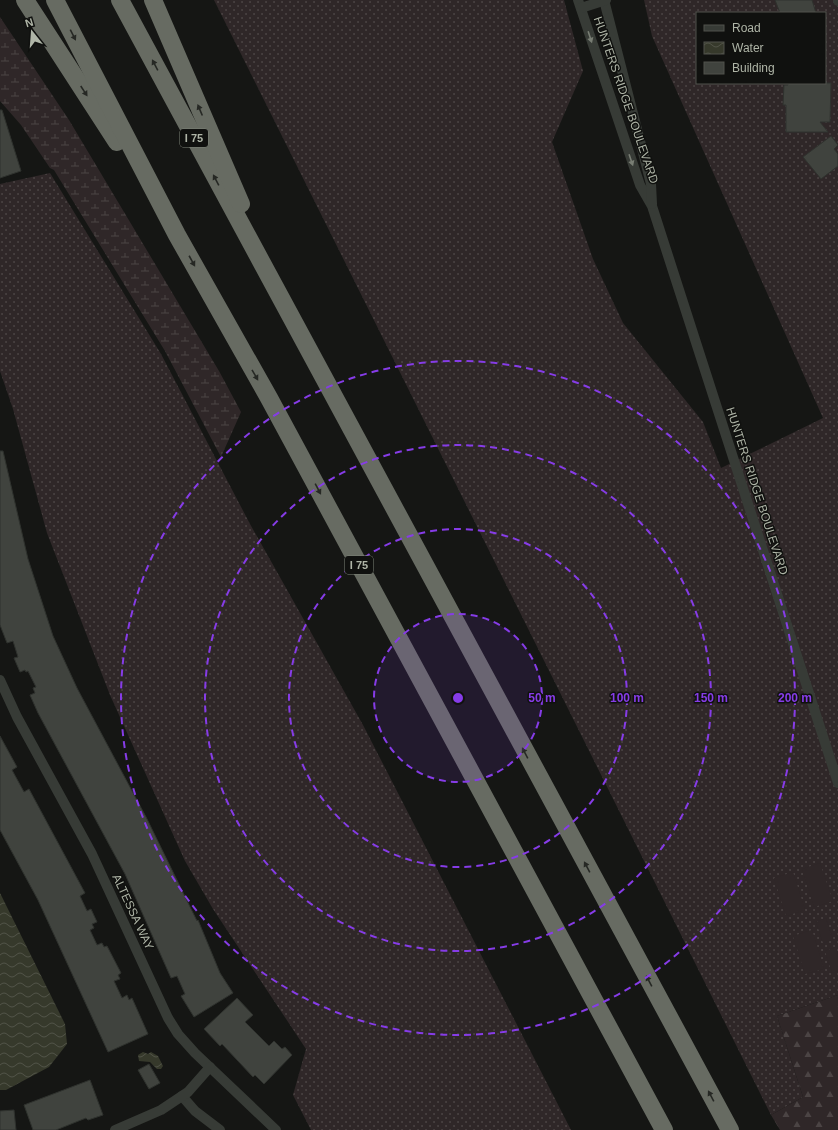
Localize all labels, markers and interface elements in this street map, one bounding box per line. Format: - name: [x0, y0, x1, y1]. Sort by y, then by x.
- north arrow: [12, 12, 52, 52]
- legend: [696, 12, 826, 84]
- street label: HUNTERS RIDGE BOULEVARD: [591, 15, 661, 186]
- text: N: [24, 16, 35, 29]
- text: Road: [732, 21, 761, 35]
- one-way arrow: [70, 29, 76, 40]
- one-way arrow: [587, 32, 593, 44]
- text: Water: [732, 41, 764, 55]
- one-way arrow: [151, 60, 158, 71]
- text: Building: [732, 61, 775, 75]
- one-way arrow: [81, 85, 88, 97]
- one-way arrow: [197, 104, 203, 116]
- road number: I 75: [180, 129, 208, 147]
- one-way arrow: [628, 155, 634, 167]
- one-way arrow: [213, 174, 219, 186]
- one-way arrow: [188, 255, 195, 267]
- one-way arrow: [252, 369, 259, 380]
- street label: HUNTERS RIDGE BOULEVARD: [723, 405, 791, 577]
- one-way arrow: [315, 483, 321, 494]
- road number: I 75: [345, 556, 373, 574]
- centre of rings: [451, 691, 465, 705]
- text: 50 m: [528, 691, 556, 705]
- text: 100 m: [610, 691, 644, 705]
- text: 150 m: [694, 691, 728, 705]
- text: 200 m: [778, 691, 812, 705]
- one-way arrow: [522, 747, 529, 759]
- one-way arrow: [584, 861, 591, 873]
- street label: ALTESSA WAY: [109, 872, 157, 952]
- one-way arrow: [646, 976, 652, 987]
- one-way arrow: [708, 1090, 714, 1102]

